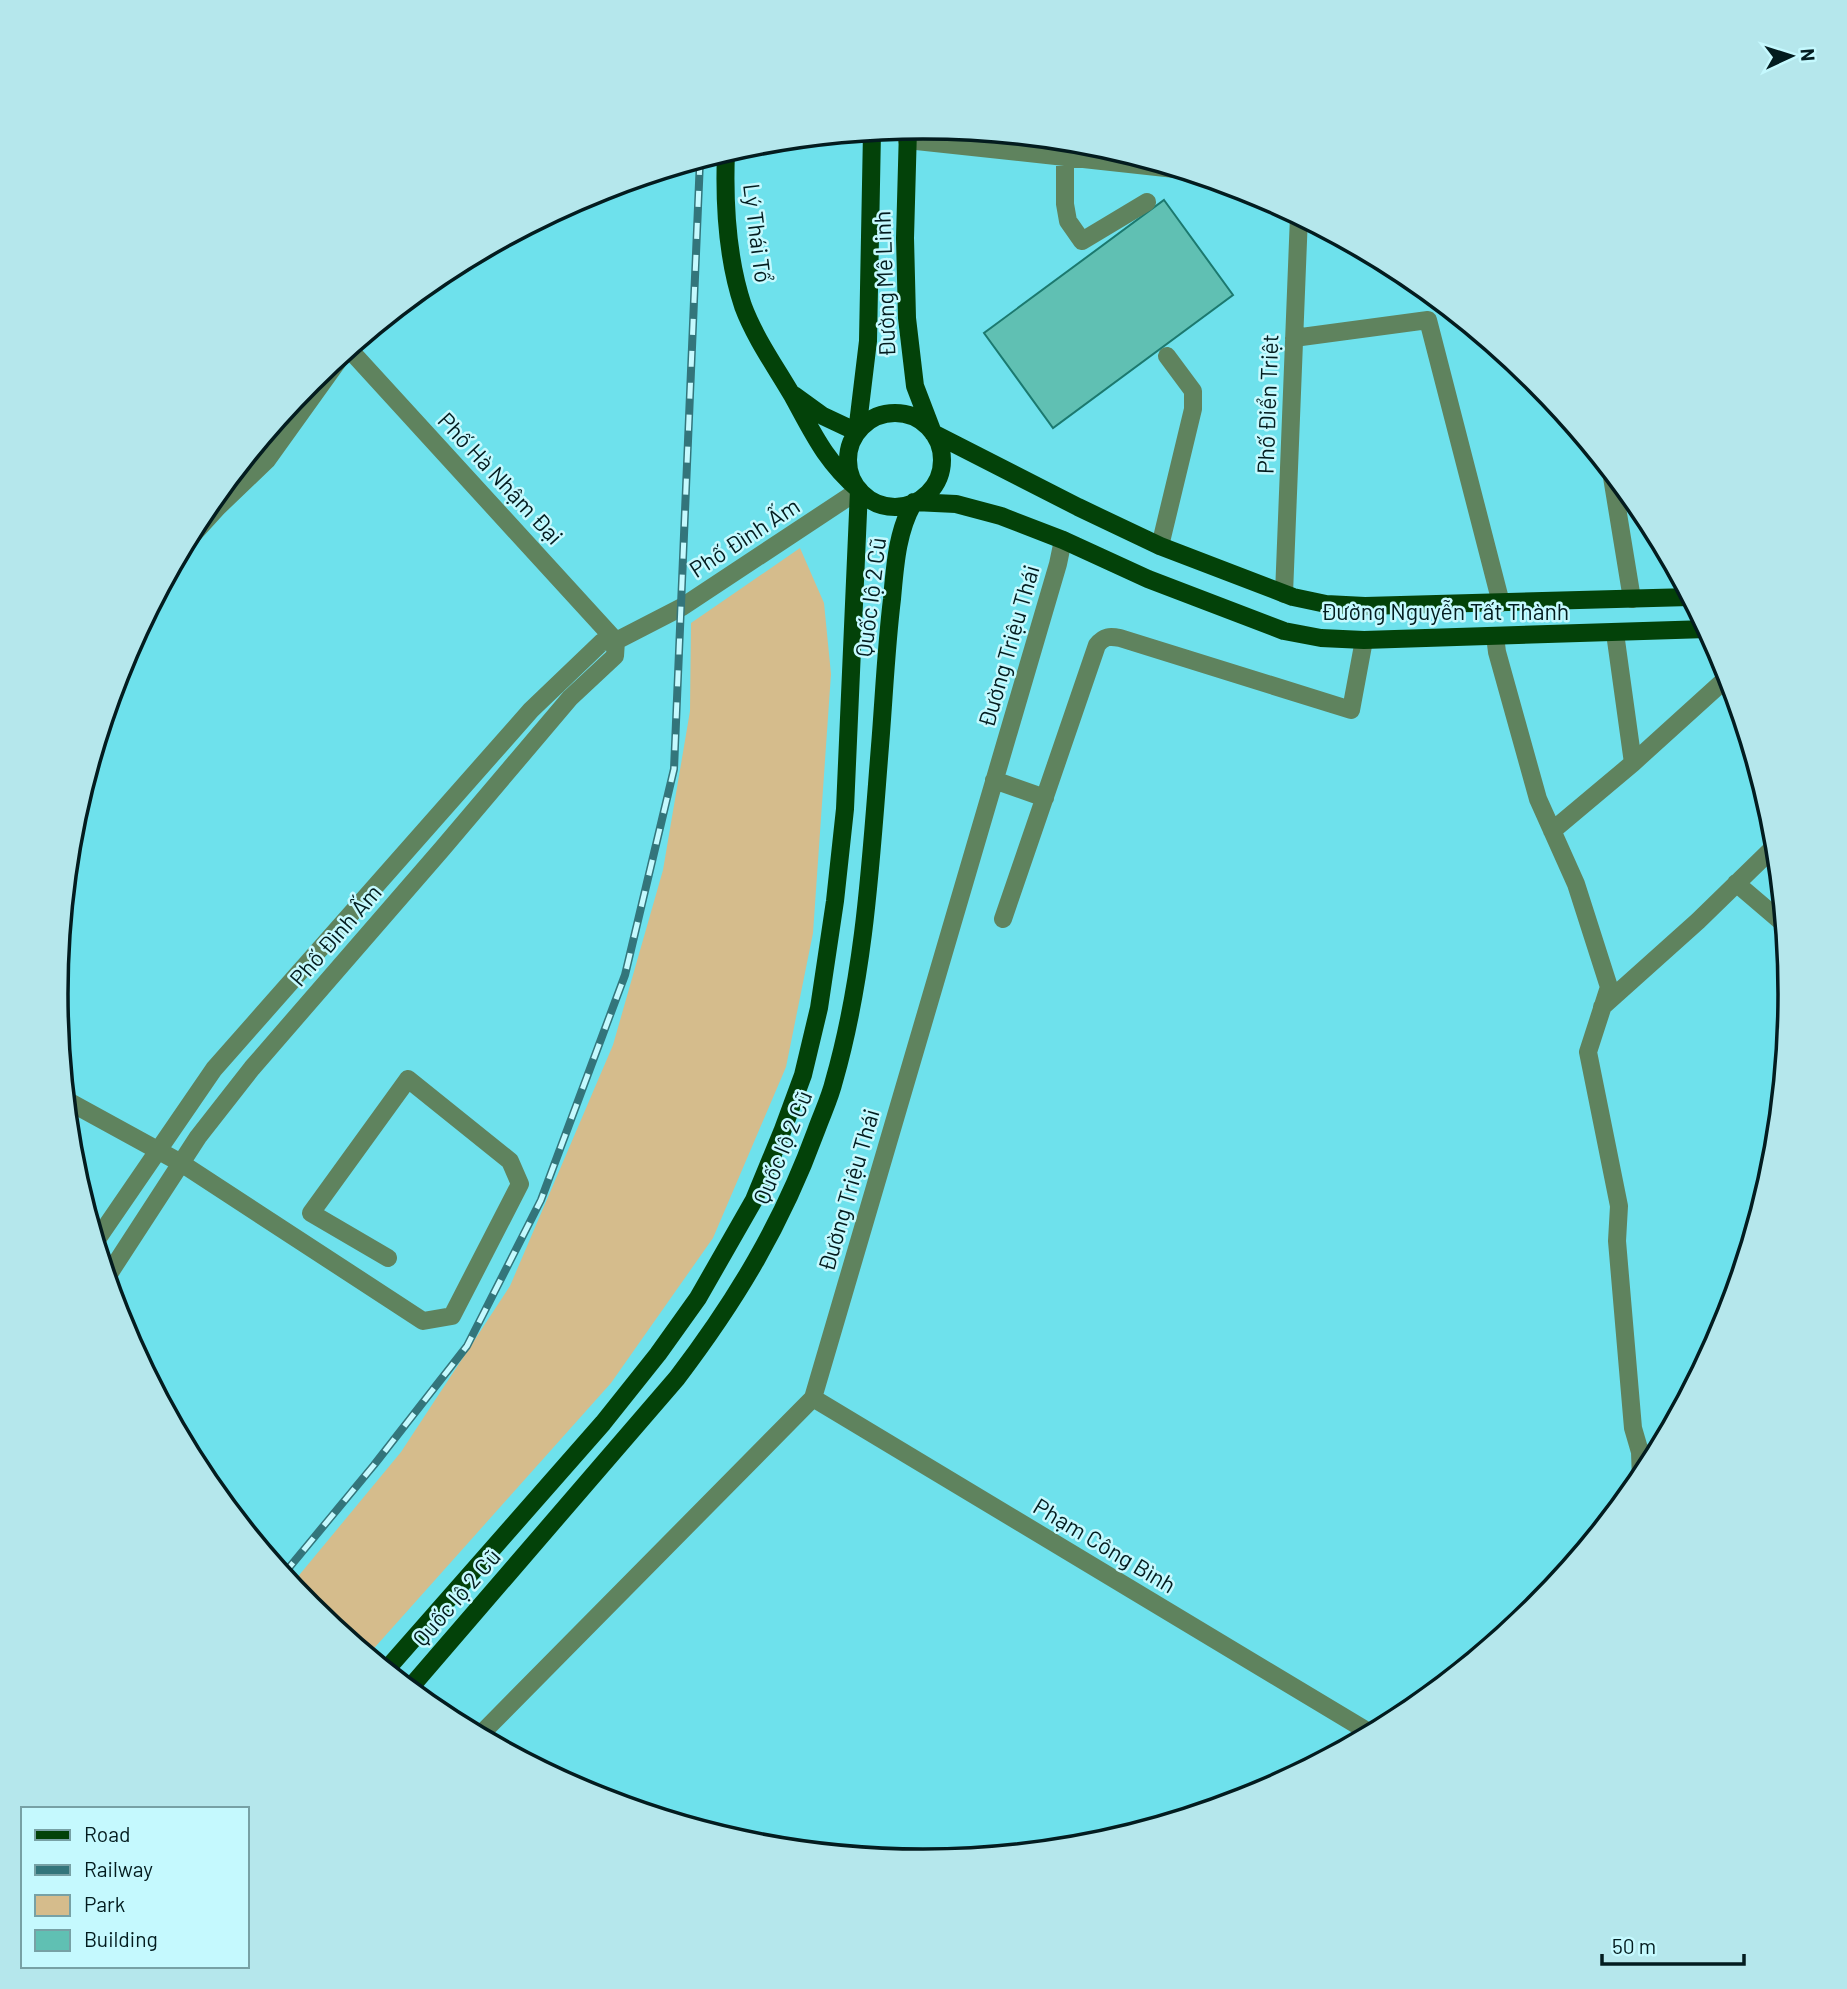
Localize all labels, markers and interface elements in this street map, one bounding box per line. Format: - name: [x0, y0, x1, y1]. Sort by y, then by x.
- north arrow: [1756, 21, 1826, 91]
- text: N: [1797, 48, 1820, 62]
- street label: Lý Thái Tổ: [738, 182, 778, 284]
- street label: Đường Mê Linh: [867, 210, 901, 358]
- street label: Phố Điển Triệt: [1251, 333, 1283, 475]
- street label: Phố Hà Nhậm Đại: [433, 406, 569, 550]
- street label: Phố Đình Ấm: [684, 491, 804, 583]
- street label: Quốc lộ 2 Cũ: [849, 536, 891, 658]
- street label: Đường Triệu Thái: [971, 561, 1045, 731]
- street label: Đường Nguyễn Tất Thành: [1321, 597, 1569, 625]
- street label: Phố Đình Ấm: [283, 878, 387, 992]
- street label: Quốc lộ 2 Cũ: [747, 1086, 817, 1208]
- street label: Đường Triệu Thái: [811, 1105, 885, 1275]
- street label: Phạm Công Bình: [1029, 1492, 1181, 1598]
- street label: Quốc lộ 2 Cũ: [406, 1543, 506, 1651]
- legend: [21, 1807, 248, 1968]
- text: Road: [84, 1821, 130, 1846]
- text: Railway: [84, 1856, 153, 1881]
- text: Park: [84, 1891, 125, 1916]
- scale bar: [1602, 1923, 1744, 1967]
- text: Building: [84, 1926, 158, 1951]
- text: 50 m: [1612, 1933, 1656, 1958]

